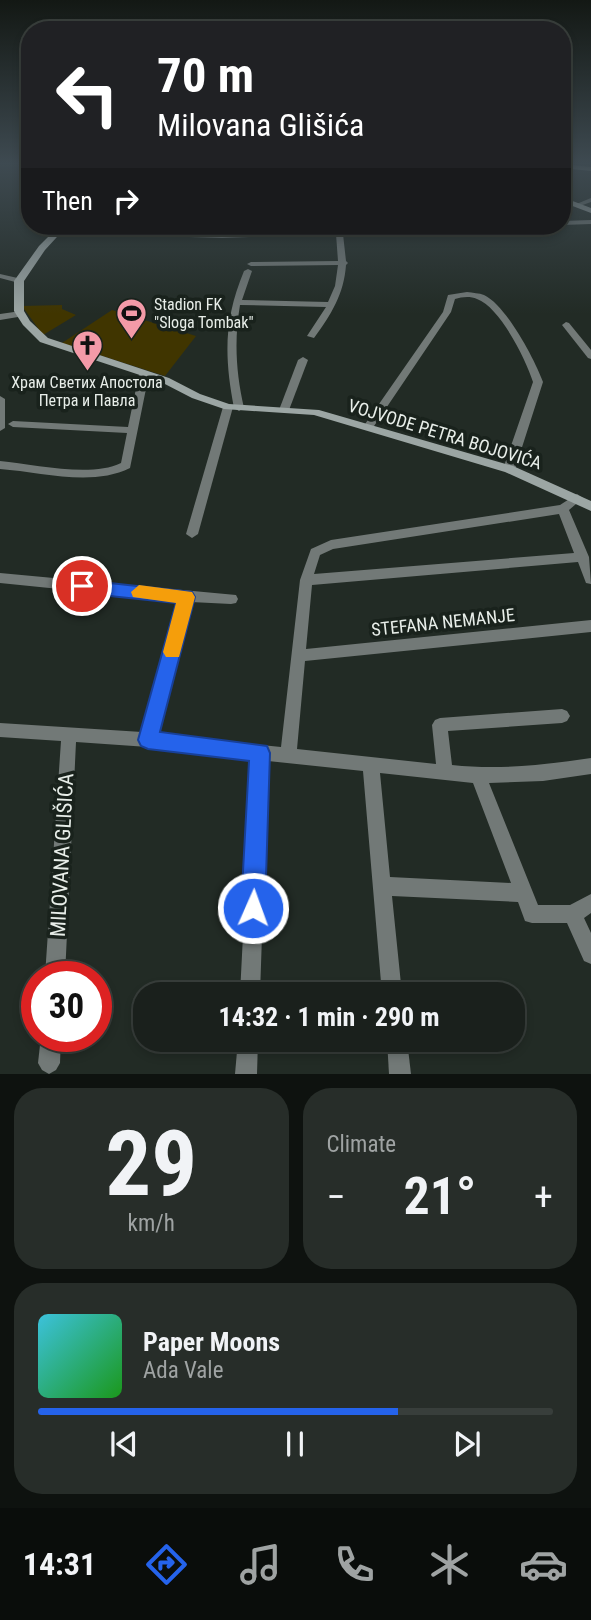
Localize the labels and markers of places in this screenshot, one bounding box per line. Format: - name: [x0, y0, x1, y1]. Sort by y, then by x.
- place label: Stadion FK "Sloga Tombak": [154, 295, 254, 332]
- sports icon: Stadion FK "Sloga Tombak": [114, 296, 148, 340]
- church icon: Храм Светих Апостола Петра и Павла: [70, 328, 104, 372]
- place label: Храм Светих Апостола Петра и Павла: [11, 373, 163, 410]
- pin: [52, 556, 112, 616]

